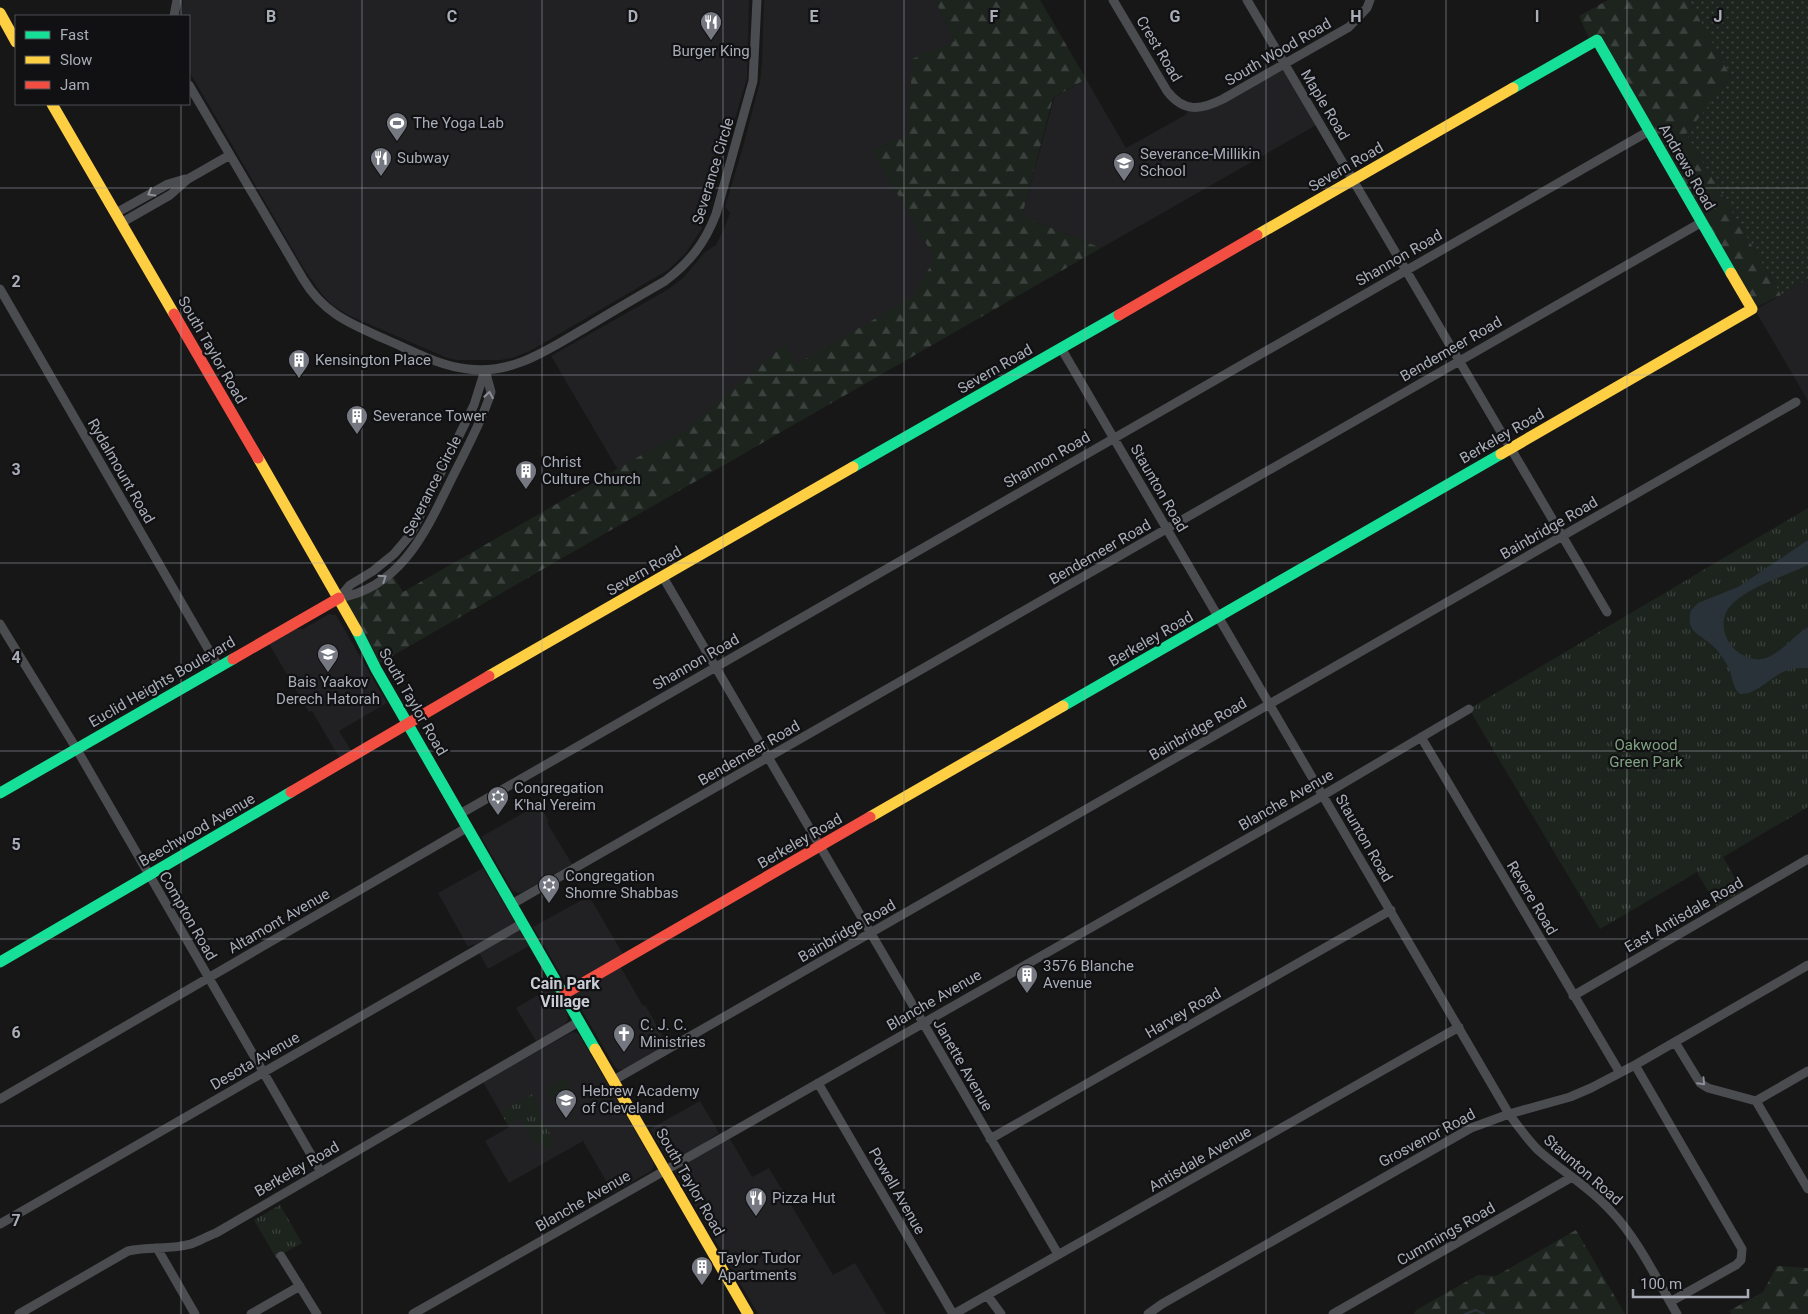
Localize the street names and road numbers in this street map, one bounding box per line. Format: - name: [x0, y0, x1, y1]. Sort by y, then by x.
- street label: Crest Road: [1132, 13, 1186, 85]
- street label: South Wood Road: [1222, 14, 1334, 90]
- street label: Maple Road: [1297, 66, 1353, 144]
- street label: Severance Circle: [688, 116, 738, 226]
- street label: Andrews Road: [1655, 121, 1719, 213]
- street label: Severn Road: [1305, 138, 1387, 196]
- street label: Shannon Road: [1353, 226, 1445, 290]
- street label: South Taylor Road: [174, 293, 250, 407]
- street label: Bendemeer Road: [1397, 313, 1505, 385]
- street label: Severn Road: [954, 340, 1036, 398]
- street label: Berkeley Road: [1457, 405, 1547, 467]
- street label: Rydalmount Road: [84, 415, 158, 527]
- street label: Shannon Road: [1001, 428, 1093, 492]
- street label: Severance Circle: [399, 433, 465, 539]
- street label: Staunton Road: [1127, 441, 1191, 535]
- street label: Bainbridge Road: [1497, 493, 1601, 563]
- street label: Bendemeer Road: [1046, 516, 1154, 588]
- street label: Severn Road: [603, 542, 685, 600]
- street label: Berkeley Road: [1106, 608, 1196, 670]
- street label: Shannon Road: [650, 630, 742, 694]
- street label: Euclid Heights Boulevard: [86, 633, 238, 731]
- street label: South Taylor Road: [375, 645, 451, 759]
- street label: Bainbridge Road: [1146, 694, 1250, 764]
- street label: Bendemeer Road: [695, 717, 803, 789]
- street label: Blanche Avenue: [1235, 766, 1337, 834]
- street label: Beechwood Avenue: [136, 789, 258, 871]
- street label: Staunton Road: [1332, 791, 1396, 885]
- street label: Berkeley Road: [755, 810, 845, 872]
- street label: Revere Road: [1503, 858, 1561, 938]
- street label: Compton Road: [155, 868, 221, 964]
- street label: East Antisdale Road: [1622, 874, 1746, 956]
- street label: Altamont Avenue: [225, 885, 333, 957]
- street label: Bainbridge Road: [795, 896, 899, 966]
- street label: Blanche Avenue: [883, 966, 985, 1034]
- street label: Harvey Road: [1142, 984, 1224, 1042]
- street label: Janette Avenue: [929, 1016, 997, 1114]
- street label: Desota Avenue: [207, 1028, 303, 1094]
- street label: Grosvenor Road: [1376, 1105, 1478, 1171]
- street label: Antisdale Avenue: [1146, 1122, 1254, 1196]
- street label: South Taylor Road: [652, 1125, 728, 1239]
- street label: Staunton Road: [1540, 1131, 1626, 1209]
- street label: Berkeley Road: [252, 1138, 342, 1200]
- street label: Powell Avenue: [865, 1144, 929, 1238]
- street label: Blanche Avenue: [532, 1167, 634, 1235]
- street label: Cummings Road: [1394, 1199, 1498, 1269]

